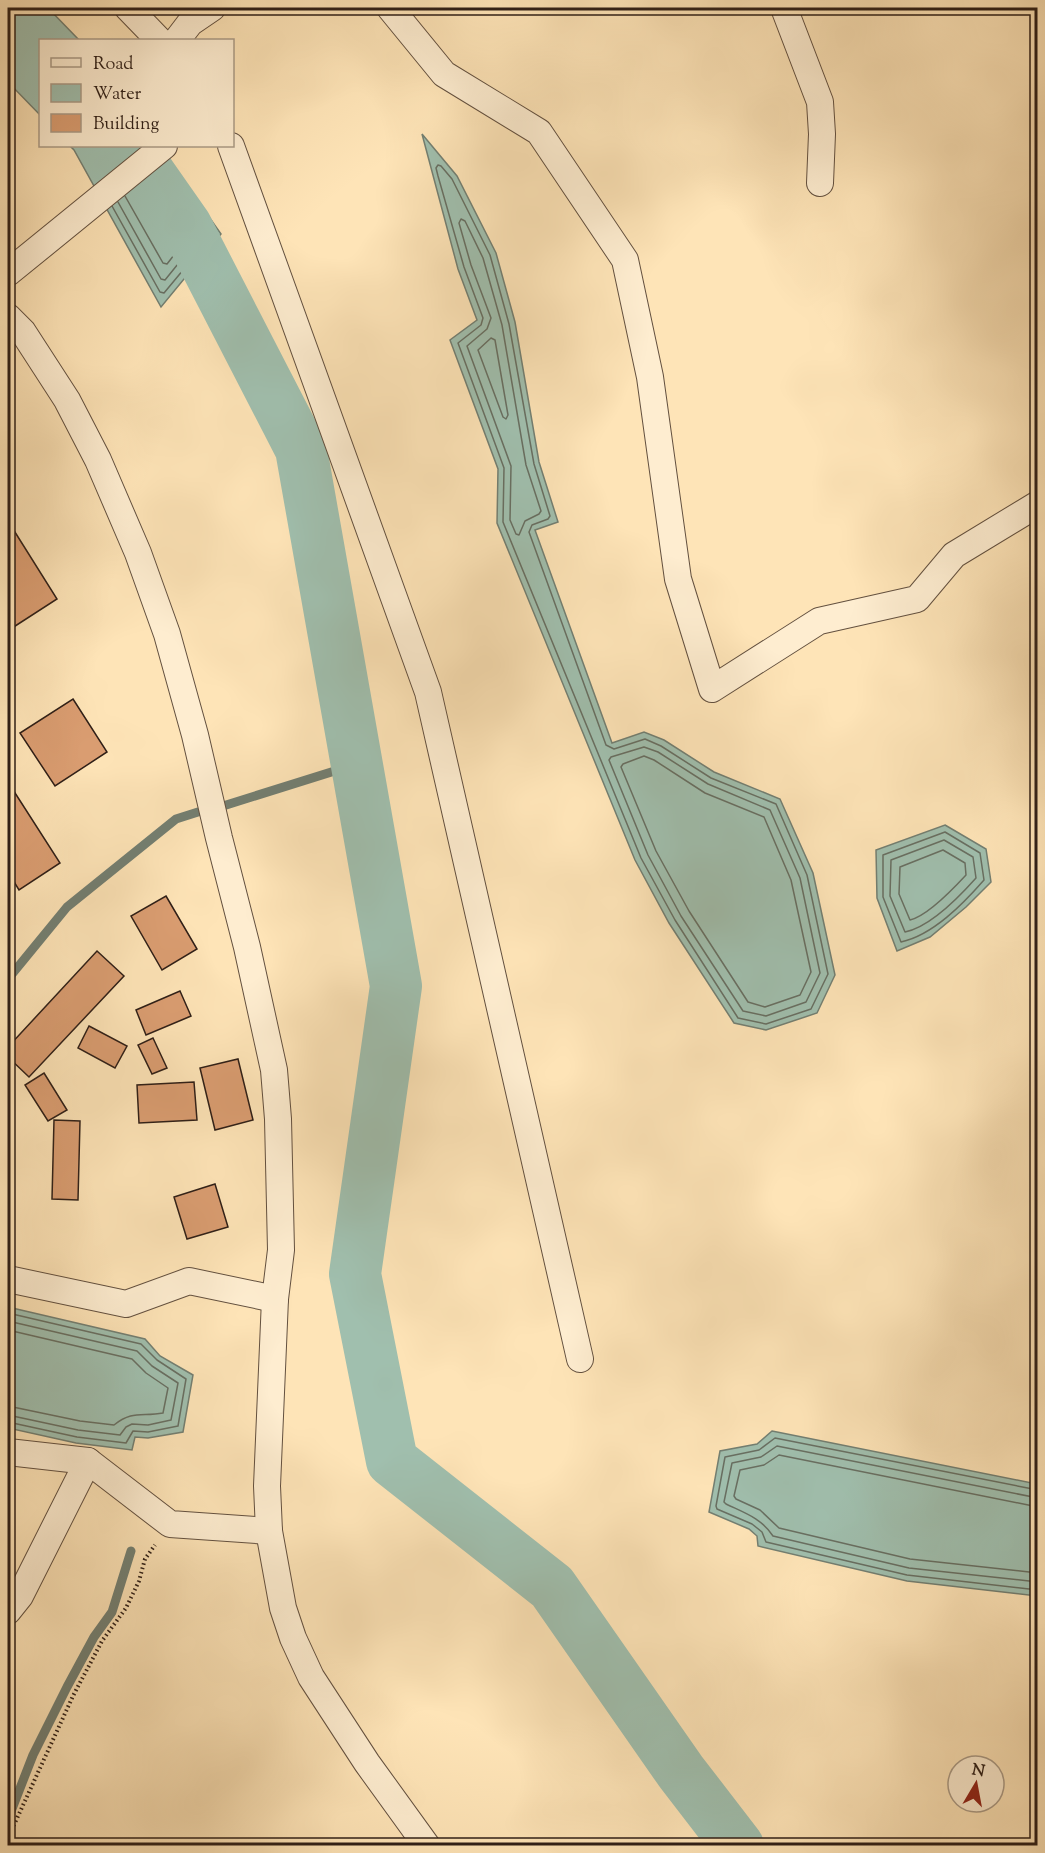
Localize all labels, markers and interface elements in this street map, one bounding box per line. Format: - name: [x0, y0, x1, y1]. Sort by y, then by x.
- legend: [39, 39, 234, 147]
- text: Road: [93, 52, 133, 78]
- text: Water: [93, 82, 142, 108]
- text: Building: [93, 112, 159, 138]
- north arrow: [946, 1754, 1006, 1814]
- text: N: [970, 1759, 987, 1784]

